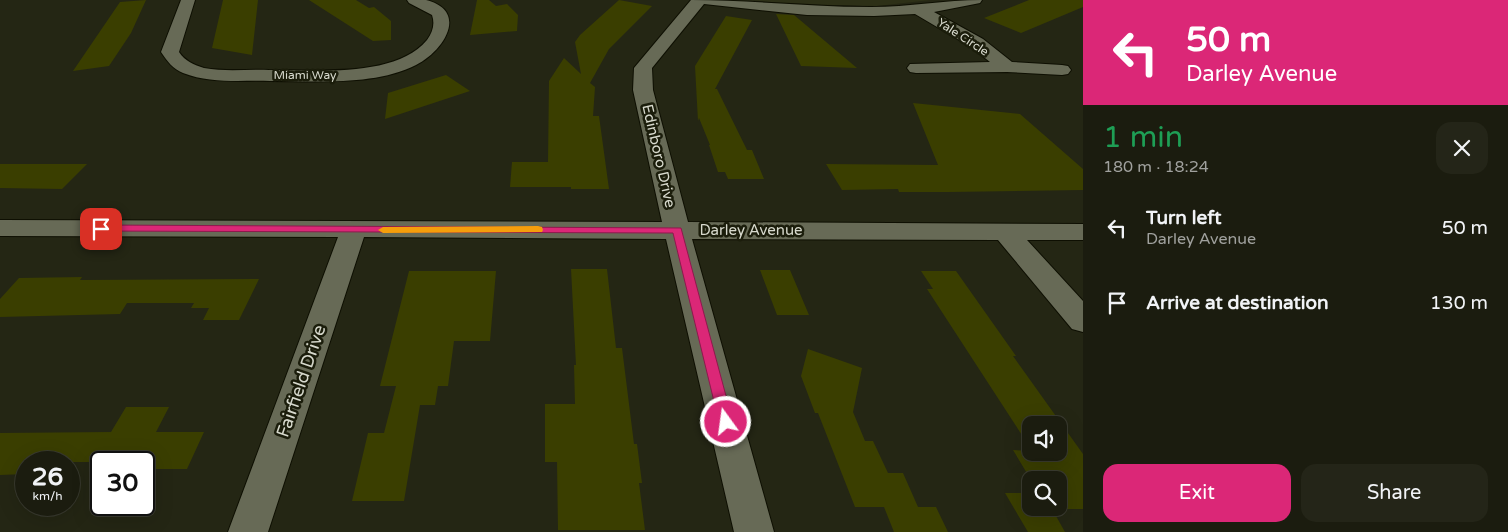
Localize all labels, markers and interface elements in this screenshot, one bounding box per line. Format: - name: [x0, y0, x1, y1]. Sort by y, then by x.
- street label: Yale Circle: [935, 15, 991, 59]
- text: 50 m: [1186, 19, 1271, 61]
- icon: left: [1103, 20, 1168, 85]
- text: Darley Avenue: [1186, 61, 1337, 87]
- street label: Miami Way: [273, 68, 337, 82]
- street label: Edinboro Drive: [638, 102, 680, 210]
- text: 1 min: [1103, 119, 1183, 156]
- button: close: [1436, 122, 1488, 174]
- text: 180 m · 18:24: [1103, 157, 1209, 177]
- text: Turn left: [1146, 207, 1222, 229]
- pin: [80, 208, 122, 250]
- icon: left: [1103, 214, 1131, 242]
- icon: arrive: [87, 215, 115, 243]
- text: 50 m: [1442, 217, 1488, 239]
- street label: Darley Avenue: [699, 221, 803, 239]
- text: Darley Avenue: [1146, 229, 1256, 249]
- icon: arrive: [1103, 289, 1131, 317]
- text: Arrive at destination: [1146, 292, 1329, 314]
- text: 130 m: [1430, 292, 1488, 314]
- street label: Fairfield Drive: [271, 322, 331, 440]
- position arrow: [699, 395, 751, 447]
- map controls: [1022, 416, 1067, 516]
- button: sound: [1022, 416, 1067, 461]
- speed limit sign: 30: [90, 451, 155, 516]
- text: 26: [32, 462, 63, 492]
- button: Exit: [1103, 464, 1291, 522]
- button: Share: [1301, 464, 1488, 522]
- button: search: [1022, 471, 1067, 516]
- text: km/h: [32, 489, 63, 503]

